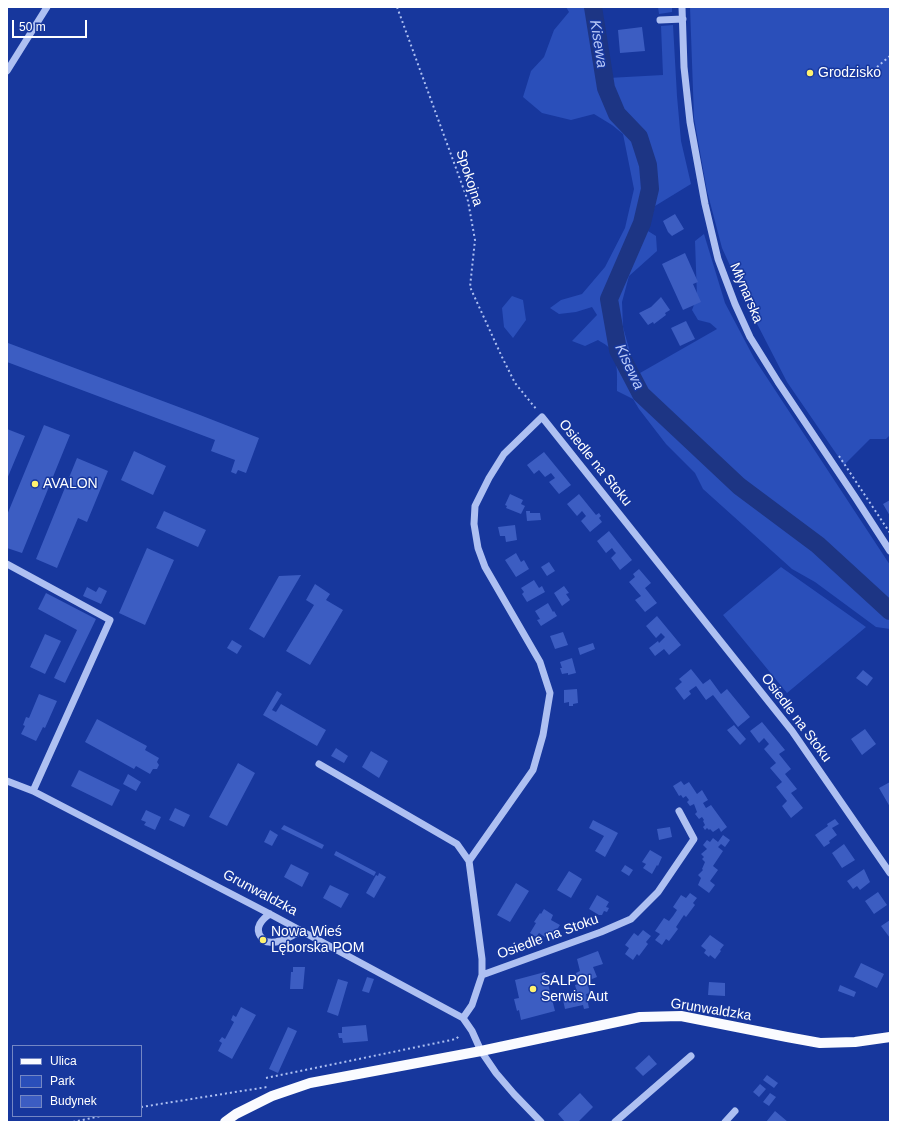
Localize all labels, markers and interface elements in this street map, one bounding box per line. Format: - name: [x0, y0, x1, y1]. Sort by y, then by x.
- scale bar: [14, 12, 89, 38]
- water label: Kisewa: [585, 19, 611, 69]
- text: 50 m: [19, 20, 46, 34]
- place label: Grodzisko: [818, 65, 881, 81]
- marker: Grodzisko: [805, 68, 815, 78]
- street label: Spokojna: [452, 148, 486, 208]
- street label: Młynarska: [726, 260, 766, 326]
- water label: Kisewa: [611, 341, 647, 393]
- street label: Osiedle na Stoku: [555, 416, 635, 510]
- place label: AVALON: [43, 476, 98, 492]
- marker: AVALON: [30, 479, 40, 489]
- street label: Osiedle na Stoku: [757, 670, 835, 766]
- street label: Grunwaldzka: [220, 866, 300, 920]
- street label: Osiedle na Stoku: [495, 911, 601, 963]
- place label: Nowa Wieś Lęborska POM: [271, 924, 364, 956]
- marker: Nowa Wieś Lęborska POM: [258, 935, 268, 945]
- place label: SALPOL Serwis Aut: [541, 973, 608, 1006]
- marker: SALPOL Serwis Aut: [528, 984, 538, 994]
- street label: Grunwaldzka: [669, 995, 753, 1025]
- legend: [12, 1045, 142, 1117]
- text: Ulica: [50, 1054, 77, 1068]
- text: Park: [50, 1074, 75, 1088]
- text: Budynek: [50, 1094, 97, 1108]

